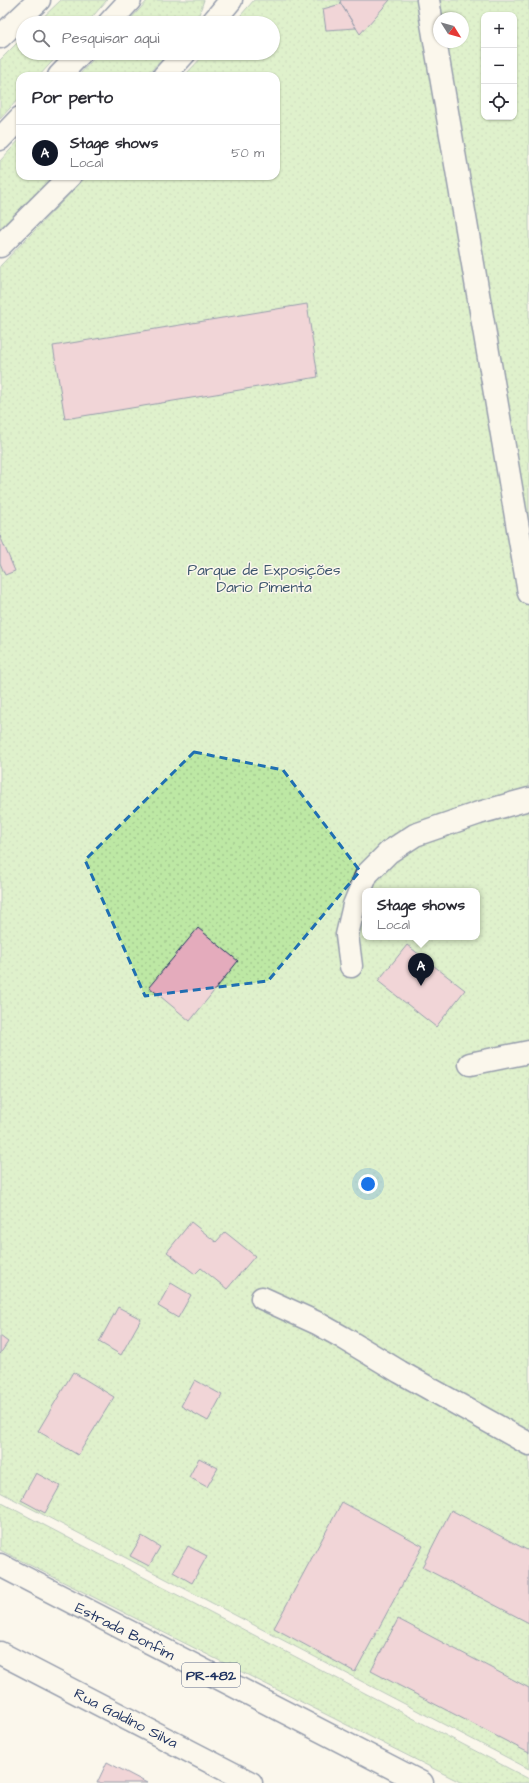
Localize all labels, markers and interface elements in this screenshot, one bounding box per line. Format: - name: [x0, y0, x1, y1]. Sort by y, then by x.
- north arrow: [433, 12, 469, 48]
- map controls: [481, 12, 517, 120]
- button: +: [481, 12, 517, 48]
- search box: [16, 16, 280, 60]
- icon: search: [30, 27, 52, 49]
- text: Pesquisar aqui: [62, 28, 159, 49]
- button: −: [481, 48, 517, 84]
- button: locate: [481, 84, 517, 120]
- text: Por perto: [32, 86, 113, 110]
- text: Stage shows: [70, 133, 158, 154]
- text: A: [41, 144, 49, 162]
- text: 50 m: [231, 144, 264, 162]
- text: Local: [70, 154, 103, 172]
- park label: Parque de Exposições Dario Pimenta: [188, 560, 341, 598]
- popup: [362, 888, 480, 940]
- text: Stage shows: [377, 895, 465, 916]
- text: Local: [377, 916, 410, 934]
- pin: A: [408, 953, 434, 986]
- your location: [358, 1174, 378, 1194]
- street label: Estrada Bonfim: [71, 1597, 178, 1666]
- road number: PR-482: [182, 1663, 240, 1687]
- street label: Rua Galdino Silva: [70, 1683, 182, 1754]

